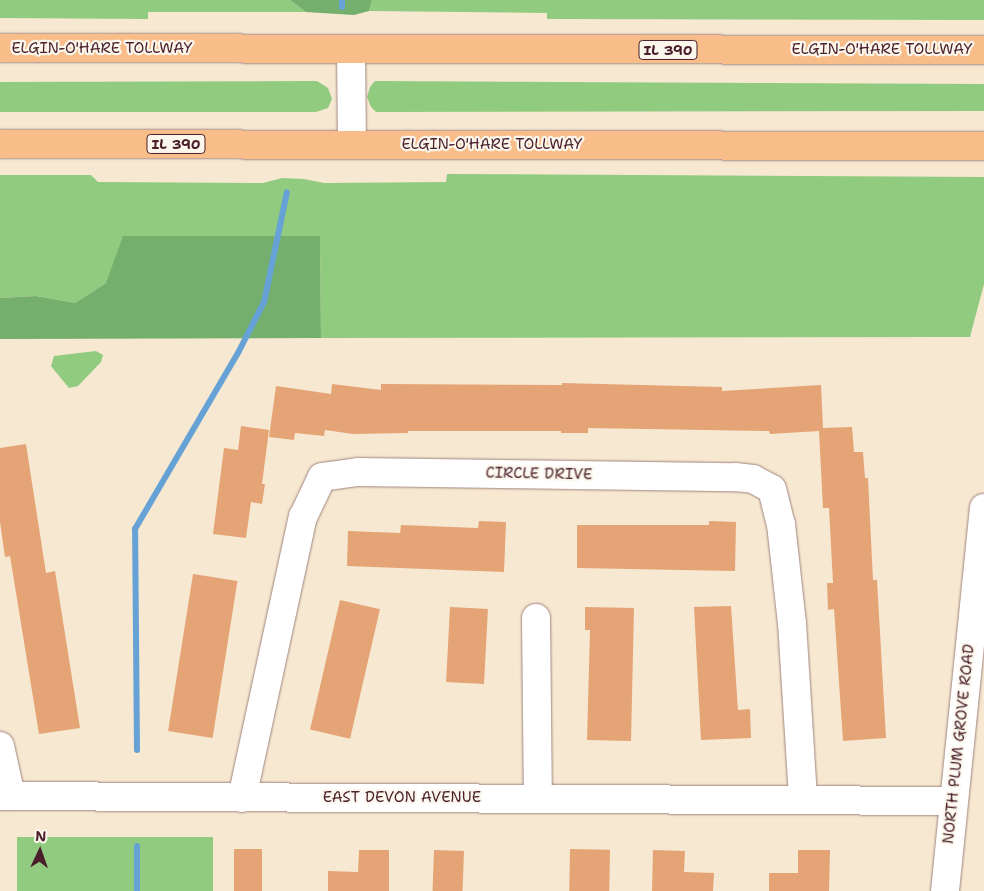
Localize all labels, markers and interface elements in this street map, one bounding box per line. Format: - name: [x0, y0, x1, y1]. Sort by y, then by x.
- road number: IL 390: [638, 38, 698, 62]
- street label: ELGIN-O'HARE TOLLWAY: [12, 40, 192, 58]
- street label: ELGIN-O'HARE TOLLWAY: [792, 41, 972, 59]
- road number: IL 390: [146, 132, 206, 156]
- street label: ELGIN-O'HARE TOLLWAY: [402, 136, 582, 154]
- street label: CIRCLE DRIVE: [485, 464, 593, 484]
- street label: NORTH PLUM GROVE ROAD: [940, 643, 978, 845]
- street label: EAST DEVON AVENUE: [323, 789, 481, 807]
- north arrow: [15, 826, 65, 876]
- text: N: [35, 827, 47, 845]

